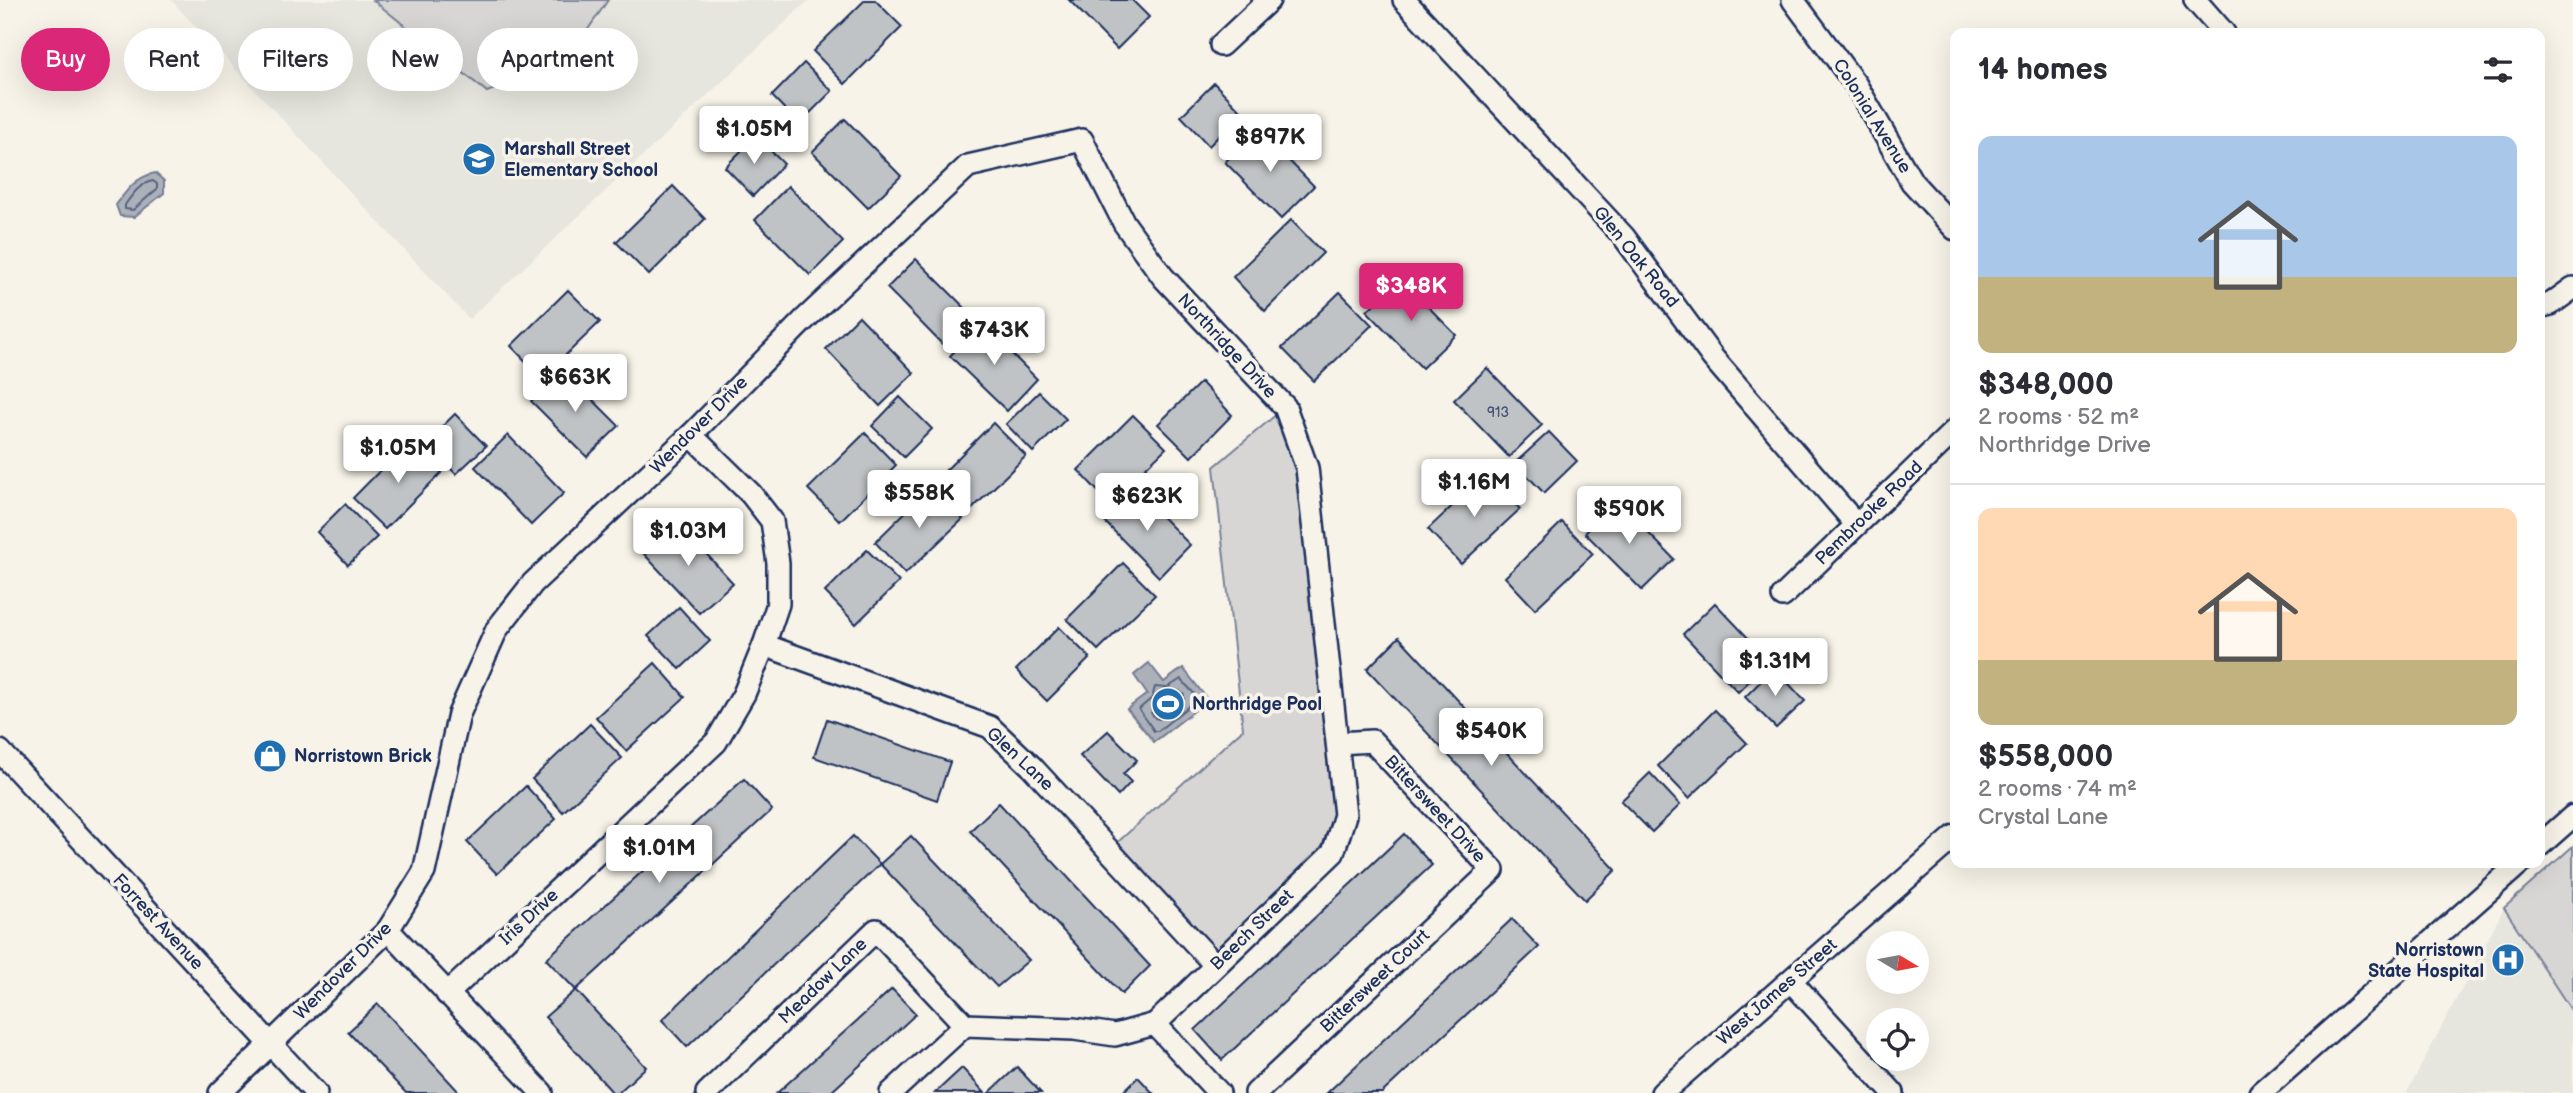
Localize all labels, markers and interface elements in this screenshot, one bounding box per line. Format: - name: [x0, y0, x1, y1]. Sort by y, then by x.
- chip: Buy: [21, 28, 110, 91]
- chip: Rent: [124, 28, 224, 91]
- chip: Filters: [238, 28, 353, 91]
- chip: New: [367, 28, 463, 91]
- chip: Apartment: [477, 28, 638, 91]
- icon: filters: [2479, 51, 2517, 89]
- text: 14 homes: [1978, 52, 2107, 88]
- street label: Colonial Avenue: [1828, 55, 1916, 177]
- pin: $1.05M: [697, 106, 811, 166]
- pin: $897K: [1221, 114, 1319, 174]
- text: $1.05M: [715, 115, 793, 143]
- text: $897K: [1235, 123, 1305, 151]
- place label: Marshall Street Elementary School: [504, 139, 658, 181]
- school or university icon: Marshall Street Elementary School: [460, 140, 498, 178]
- icon: home: [2185, 182, 2311, 308]
- street label: Glen Oak Road: [1589, 202, 1683, 312]
- pin: $348K: [1362, 264, 1460, 323]
- text: $348K: [1375, 272, 1447, 300]
- street label: Northridge Drive: [1173, 289, 1281, 403]
- pin: $743K: [945, 308, 1043, 367]
- text: $743K: [959, 316, 1029, 344]
- pin: $663K: [526, 354, 624, 414]
- text: $663K: [539, 363, 611, 391]
- text: $348,000: [1978, 367, 2114, 403]
- street label: Wendover Drive: [646, 372, 752, 478]
- text: 2 rooms · 52 m²: [1978, 403, 2139, 431]
- house number: 913: [1487, 404, 1509, 421]
- pin: $1.05M: [341, 426, 455, 485]
- text: Northridge Drive: [1978, 431, 2151, 459]
- text: $1.05M: [359, 434, 437, 462]
- street label: Pembrooke Road: [1811, 457, 1927, 569]
- pin: $1.16M: [1417, 460, 1531, 519]
- text: $1.16M: [1437, 468, 1511, 496]
- pin: $558K: [870, 470, 968, 530]
- pin: $623K: [1098, 474, 1196, 533]
- text: $558K: [883, 479, 955, 507]
- text: $623K: [1111, 482, 1183, 510]
- pin: $590K: [1580, 486, 1678, 546]
- text: $590K: [1593, 495, 1665, 523]
- pin: $1.03M: [631, 508, 745, 568]
- text: $1.03M: [649, 517, 727, 545]
- icon: home: [2185, 554, 2311, 680]
- pin: $1.31M: [1718, 638, 1832, 698]
- text: $1.31M: [1739, 647, 1811, 675]
- sports icon: Northridge Pool: [1149, 685, 1187, 723]
- place label: Northridge Pool: [1192, 694, 1322, 715]
- pin: $540K: [1442, 708, 1540, 768]
- text: $540K: [1455, 717, 1527, 745]
- street label: Glen Lane: [982, 723, 1058, 796]
- shop icon: Norristown Brick: [251, 737, 289, 775]
- text: $558,000: [1978, 739, 2113, 775]
- place label: Norristown Brick: [294, 746, 432, 767]
- street label: Bittersweet Drive: [1380, 751, 1490, 867]
- text: 2 rooms · 74 m²: [1978, 775, 2137, 803]
- text: Crystal Lane: [1978, 803, 2108, 831]
- pin: $1.01M: [602, 826, 716, 885]
- text: $1.01M: [622, 834, 696, 862]
- street label: Forrest Avenue: [108, 870, 208, 975]
- street label: Iris Drive: [495, 884, 563, 949]
- street label: Beech Street: [1206, 885, 1298, 975]
- street label: Wendover Drive: [290, 918, 396, 1024]
- street label: Bittersweet Court: [1316, 925, 1434, 1037]
- north arrow: [1866, 931, 1928, 994]
- map controls: [1866, 931, 1929, 1071]
- street label: Meadow Lane: [774, 933, 872, 1028]
- street label: West James Street: [1713, 934, 1842, 1050]
- place label: Norristown State Hospital: [2368, 940, 2484, 982]
- hospital icon: Norristown State Hospital: [2489, 941, 2527, 979]
- button: locate: [1866, 1008, 1929, 1071]

